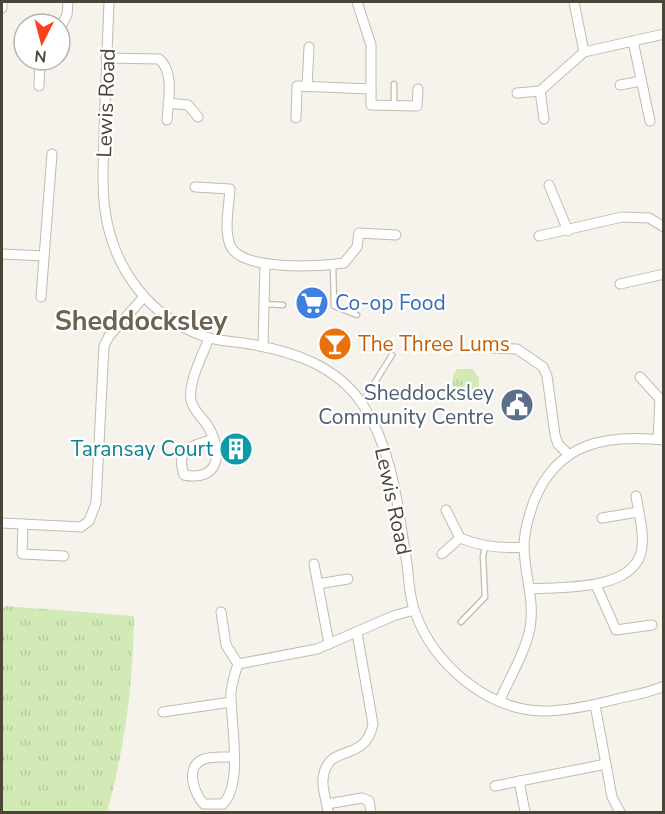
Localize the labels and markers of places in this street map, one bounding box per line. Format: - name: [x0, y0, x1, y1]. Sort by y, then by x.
- supermarket icon: Co-op Food: [294, 285, 330, 321]
- place label: Co-op Food: [335, 289, 446, 317]
- bar icon: The Three Lums: [317, 326, 353, 362]
- place label: The Three Lums: [358, 330, 510, 358]
- place label: Sheddocksley Community Centre: [318, 379, 494, 431]
- public building icon: Sheddocksley Community Centre: [499, 387, 535, 423]
- building icon: Taransay Court: [218, 431, 254, 467]
- place label: Taransay Court: [71, 435, 214, 463]

